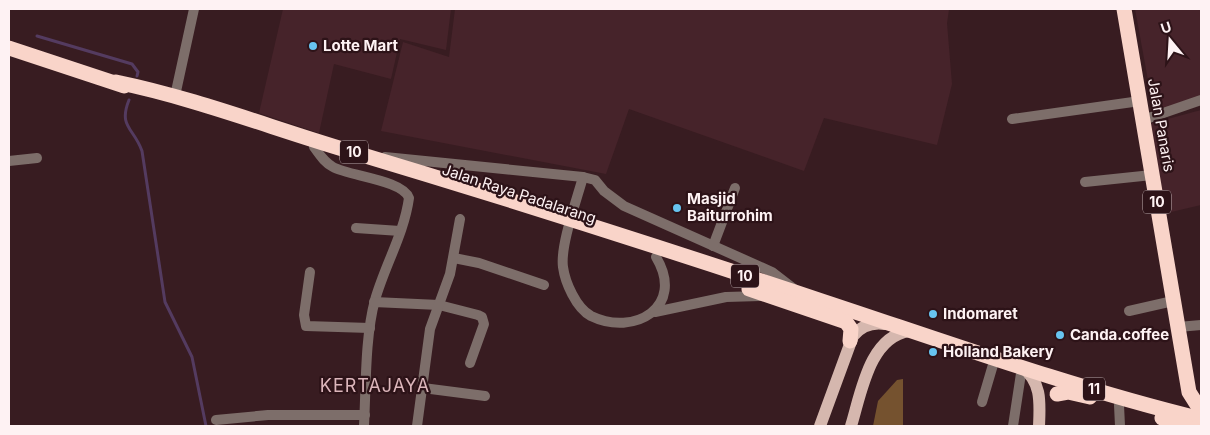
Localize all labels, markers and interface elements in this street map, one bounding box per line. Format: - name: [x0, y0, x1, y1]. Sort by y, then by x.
- north arrow: [1145, 15, 1195, 65]
- text: U: [1158, 17, 1173, 37]
- place label: Lotte Mart: [323, 36, 399, 55]
- marker: Lotte Mart: [307, 40, 319, 52]
- street label: Jalan Panaris: [1144, 77, 1179, 173]
- road number: 10: [340, 140, 368, 163]
- street label: Jalan Raya Padalarang: [440, 160, 599, 227]
- place label: Masjid Baiturrohim: [687, 189, 773, 225]
- road number: 10: [1143, 190, 1171, 213]
- marker: Masjid Baiturrohim: [671, 202, 683, 214]
- road number: 10: [731, 264, 759, 288]
- place label: Indomaret: [943, 304, 1018, 323]
- marker: Indomaret: [927, 308, 939, 320]
- place label: Canda.coffee: [1070, 325, 1169, 344]
- marker: Canda.coffee: [1054, 329, 1066, 341]
- place label: Holland Bakery: [943, 342, 1054, 361]
- marker: Holland Bakery: [927, 346, 939, 358]
- district label: KERTAJAYA: [320, 375, 430, 396]
- road number: 11: [1083, 378, 1105, 400]

